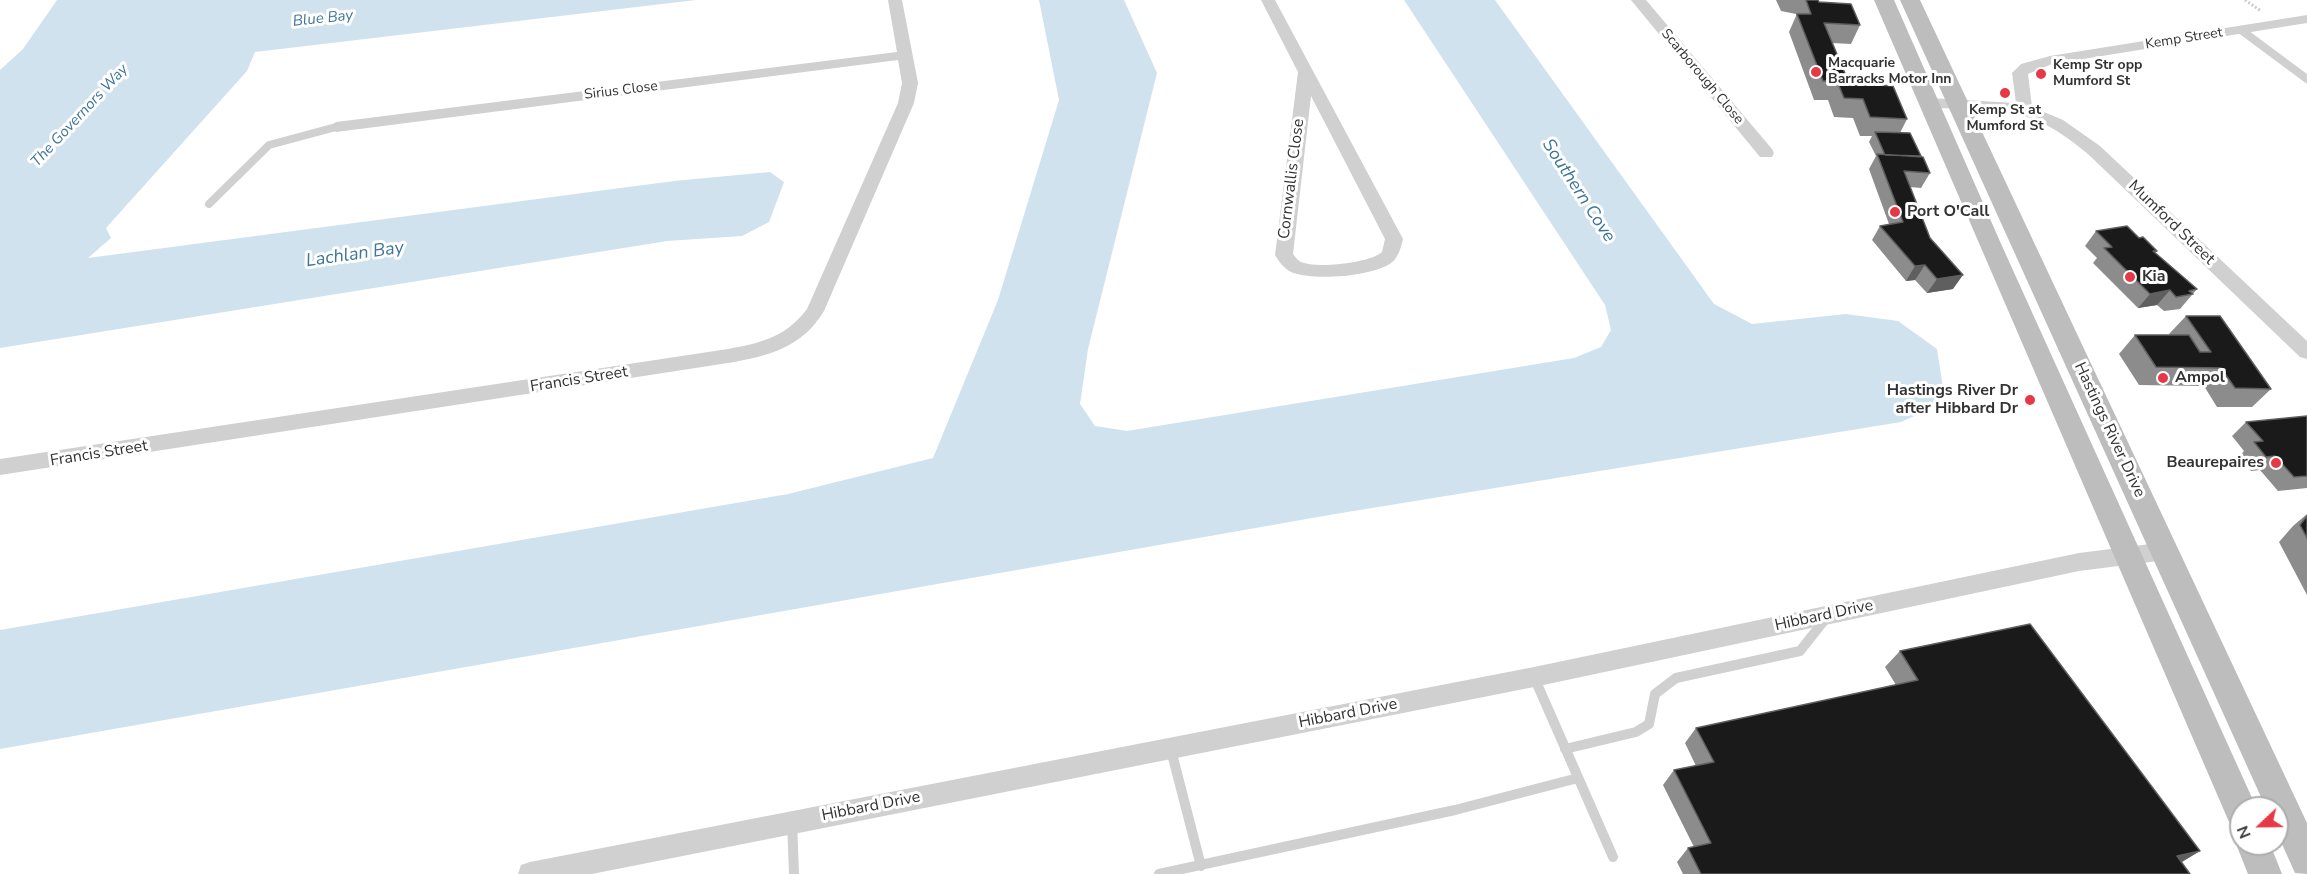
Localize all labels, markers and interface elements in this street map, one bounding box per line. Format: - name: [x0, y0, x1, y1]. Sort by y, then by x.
- water label: Blue Bay: [292, 7, 354, 31]
- street label: Kemp Street: [2144, 25, 2224, 53]
- street label: Scarborough Close: [1657, 26, 1747, 128]
- place label: Macquarie Barracks Motor Inn: [1828, 56, 1952, 88]
- place label: Kemp Str opp Mumford St: [2053, 58, 2142, 90]
- water label: The Governors Way: [28, 61, 132, 171]
- marker: Macquarie Barracks Motor Inn: [1809, 65, 1823, 79]
- marker: Kemp Str opp Mumford St: [2034, 67, 2048, 81]
- street label: Sirius Close: [583, 78, 659, 104]
- marker: Kemp St at Mumford St: [1998, 86, 2012, 100]
- place label: Kemp St at Mumford St: [1966, 103, 2044, 136]
- street label: Cornwallis Close: [1275, 118, 1309, 240]
- water label: Southern Cove: [1537, 135, 1619, 247]
- street label: Mumford Street: [2124, 177, 2218, 269]
- place label: Port O'Call: [1907, 202, 1989, 222]
- marker: Port O'Call: [1888, 205, 1902, 219]
- water label: Lachlan Bay: [305, 237, 405, 273]
- place label: Kia: [2142, 267, 2165, 287]
- marker: Kia: [2123, 270, 2137, 284]
- street label: Hastings River Drive: [2069, 359, 2149, 501]
- street label: Francis Street: [529, 363, 629, 397]
- place label: Ampol: [2175, 368, 2225, 388]
- marker: Ampol: [2156, 371, 2170, 385]
- place label: Hastings River Dr after Hibbard Dr: [1887, 381, 2018, 419]
- marker: Hastings River Dr after Hibbard Dr: [2023, 393, 2037, 407]
- street label: Francis Street: [49, 437, 149, 471]
- place label: Beaurepaires: [2166, 453, 2264, 473]
- marker: Beaurepaires: [2269, 456, 2283, 470]
- street label: Hibbard Drive: [1773, 596, 1875, 636]
- street label: Hibbard Drive: [1297, 695, 1399, 733]
- street label: Hibbard Drive: [820, 788, 922, 826]
- north arrow: [2229, 796, 2289, 856]
- text: N: [2232, 822, 2257, 842]

